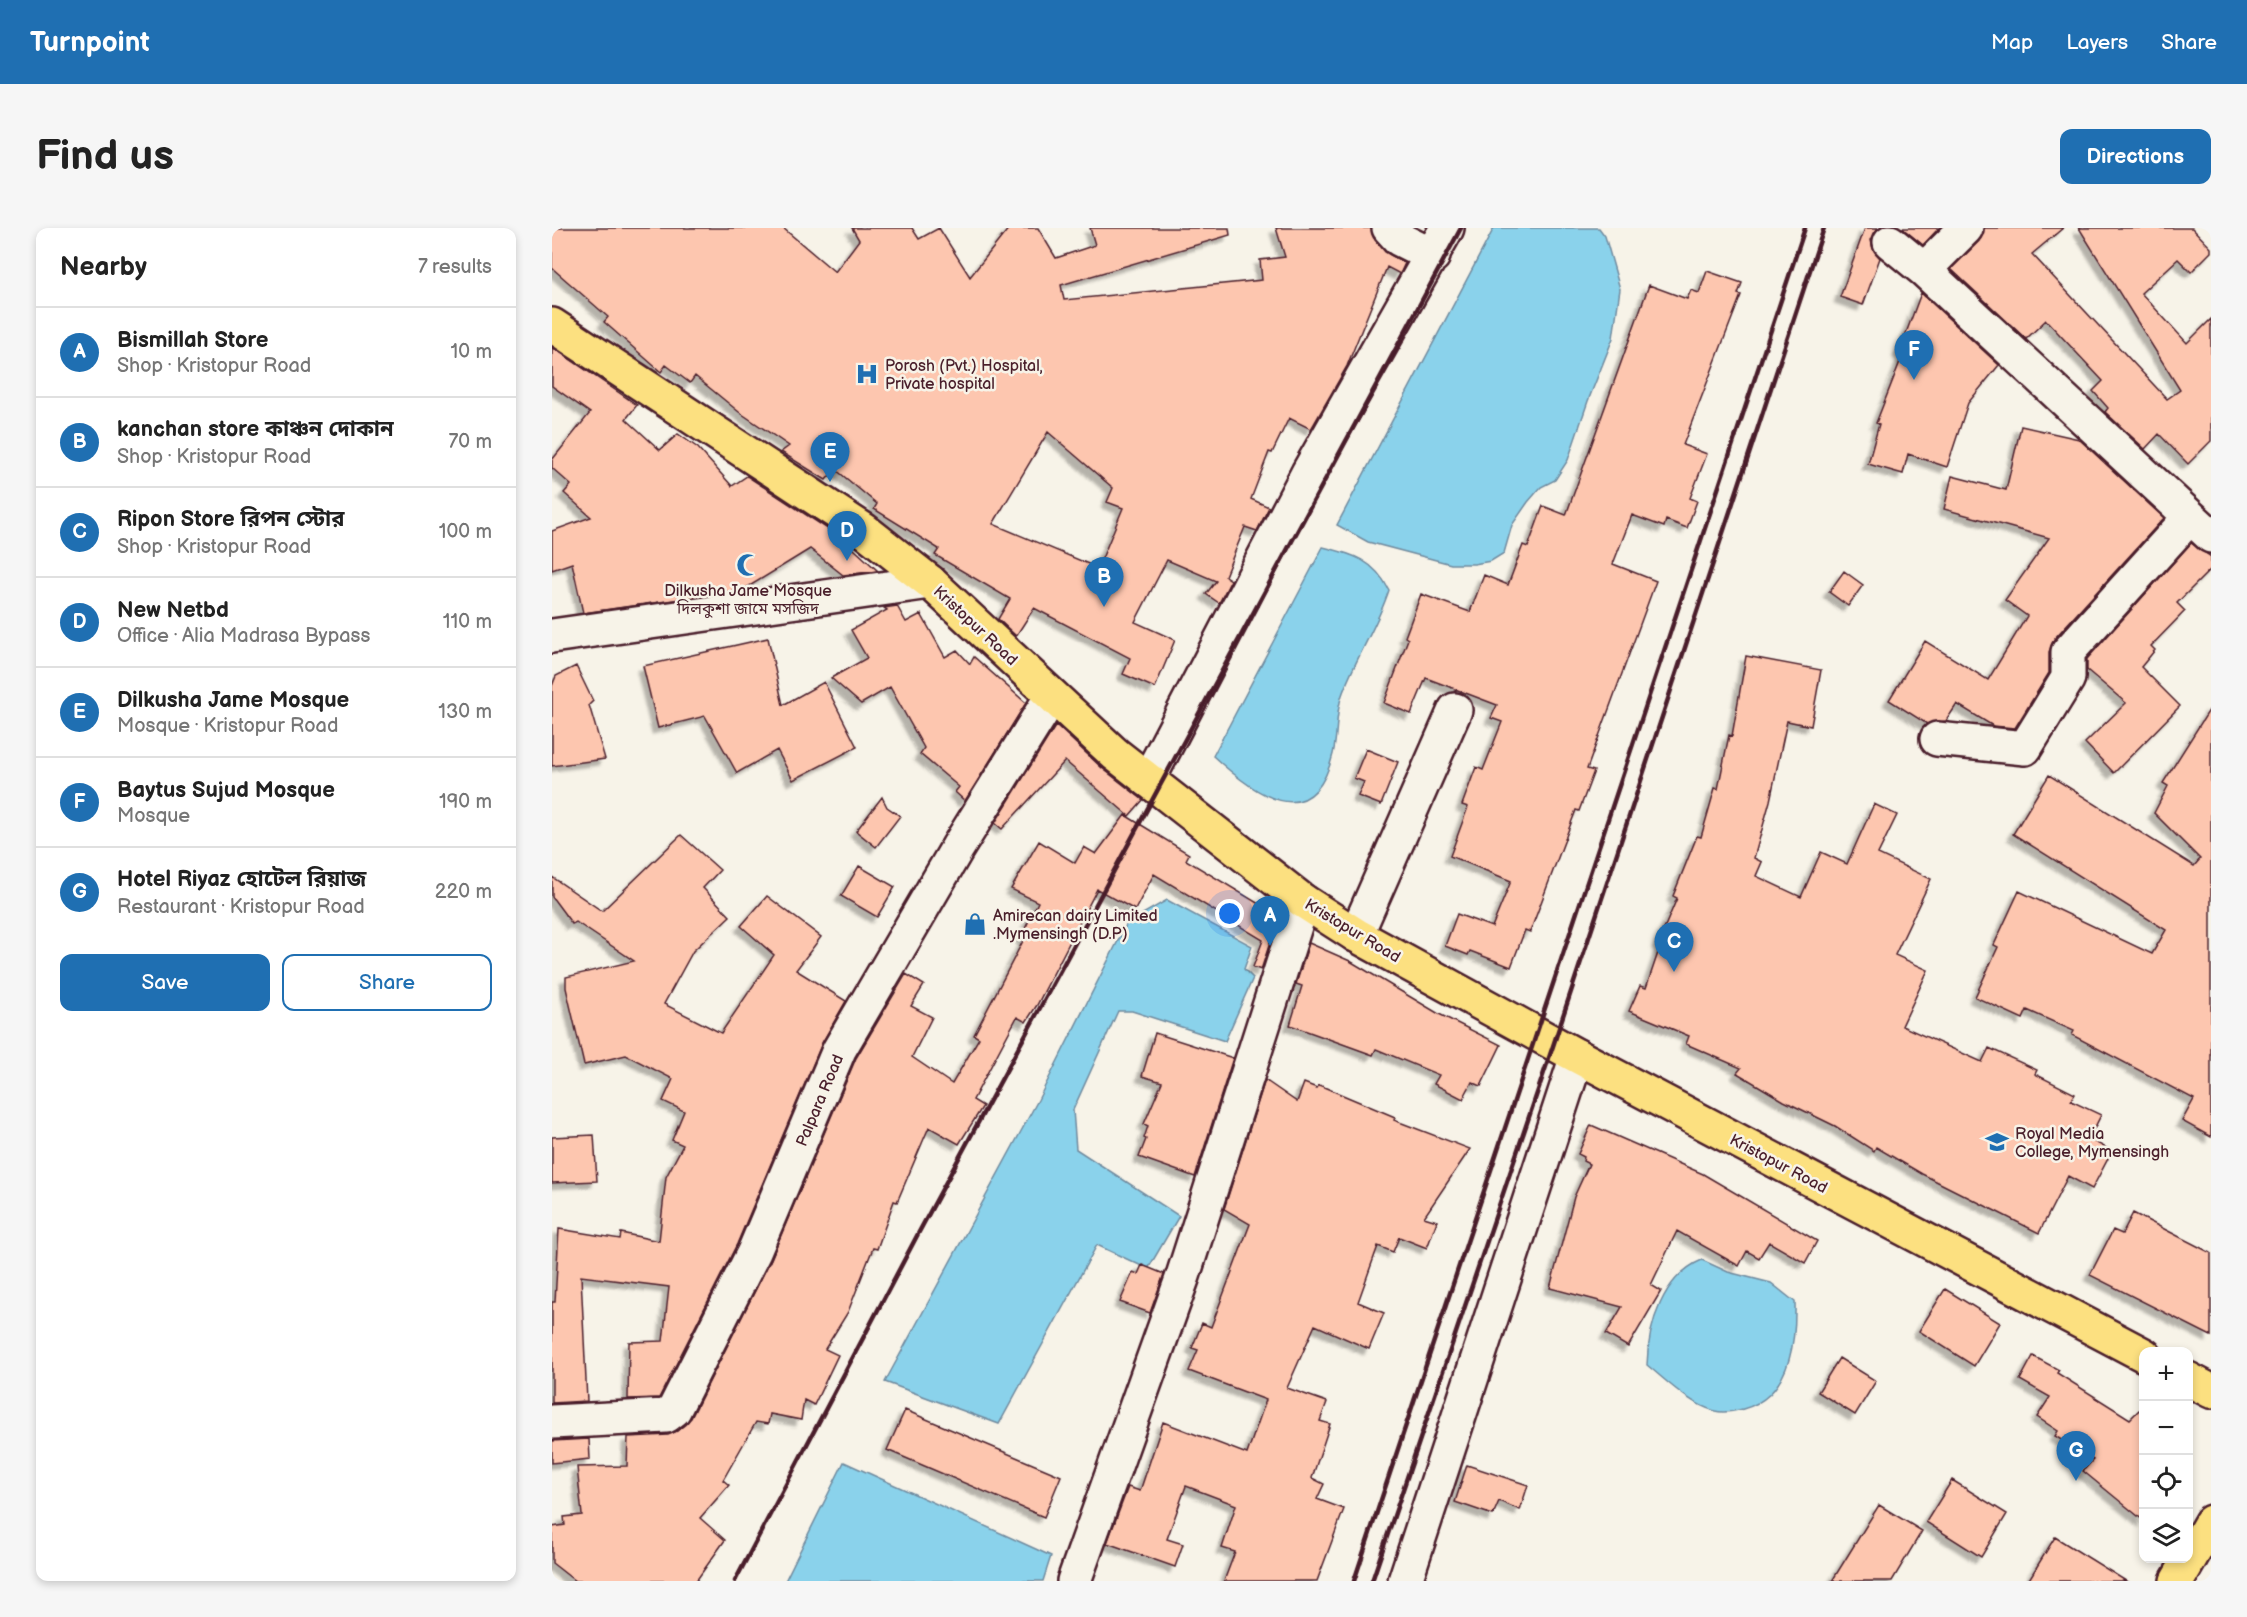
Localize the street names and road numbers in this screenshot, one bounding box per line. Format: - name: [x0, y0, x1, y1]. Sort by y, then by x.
- street label: Kristopur Road: [929, 582, 1021, 670]
- street label: Kristopur Road: [1301, 895, 1403, 967]
- street label: Palpara Road: [793, 1052, 848, 1149]
- street label: Kristopur Road: [1726, 1131, 1830, 1198]

